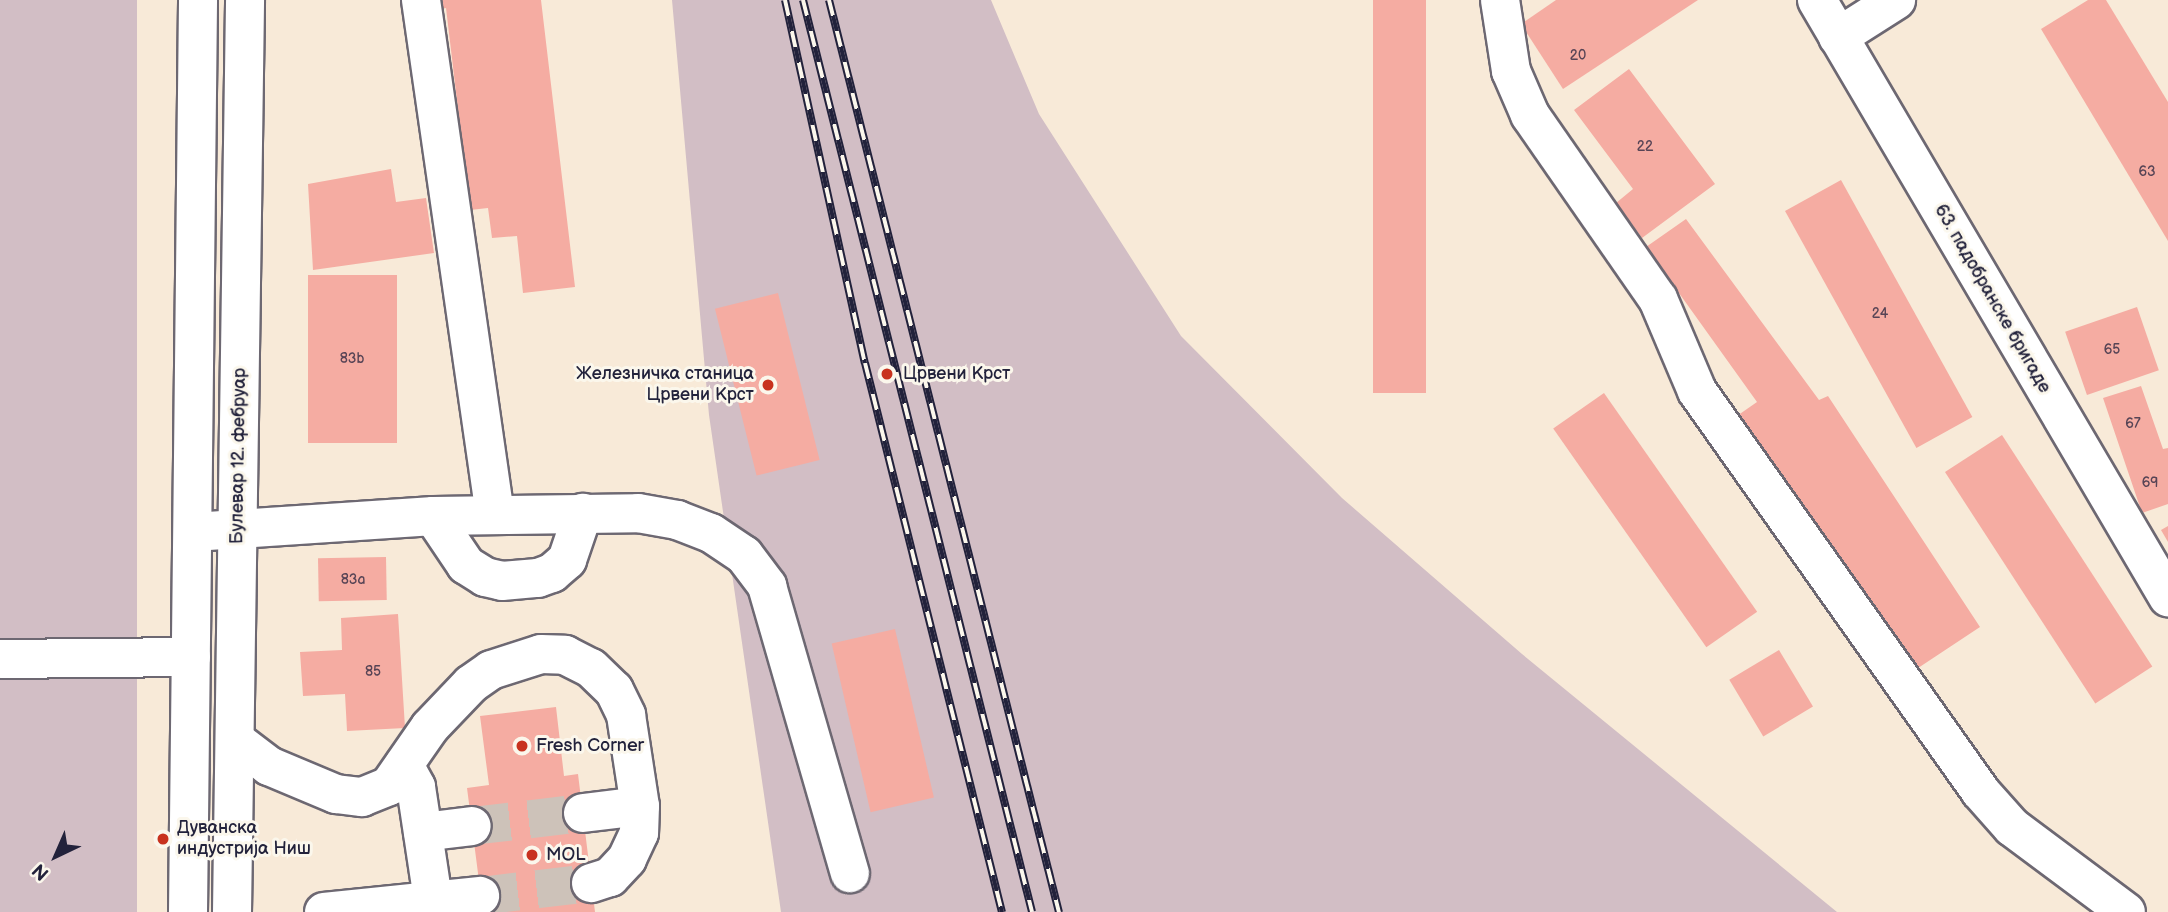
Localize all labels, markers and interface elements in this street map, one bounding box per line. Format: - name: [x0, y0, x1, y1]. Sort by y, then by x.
- house number: 20: [1570, 48, 1586, 64]
- house number: 22: [1637, 139, 1653, 155]
- house number: 63: [2138, 164, 2156, 180]
- street label: 63. падобранске бригаде: [1929, 201, 2055, 397]
- house number: 24: [1872, 306, 1888, 322]
- house number: 65: [2104, 342, 2120, 358]
- house number: 83b: [340, 351, 364, 367]
- place label: Црвени Крст: [903, 363, 1010, 385]
- place label: Железничка станица Црвени Крст: [576, 364, 754, 406]
- marker: Црвени Крст: [877, 364, 897, 384]
- street label: Булевар 12. фебруар: [227, 368, 251, 544]
- marker: Железничка станица Црвени Крст: [760, 377, 776, 393]
- house number: 67: [2125, 416, 2141, 432]
- house number: 69: [2142, 475, 2158, 491]
- house number: 83a: [341, 572, 365, 588]
- house number: 85: [365, 664, 381, 680]
- place label: Fresh Corner: [536, 735, 644, 757]
- marker: Fresh Corner: [514, 738, 530, 754]
- place label: Дуванска индустрија Ниш: [177, 818, 311, 860]
- north arrow: [21, 821, 91, 891]
- marker: Дуванска индустрија Ниш: [155, 831, 171, 847]
- place label: MOL: [546, 844, 586, 866]
- marker: MOL: [524, 847, 540, 863]
- text: N: [28, 858, 54, 885]

